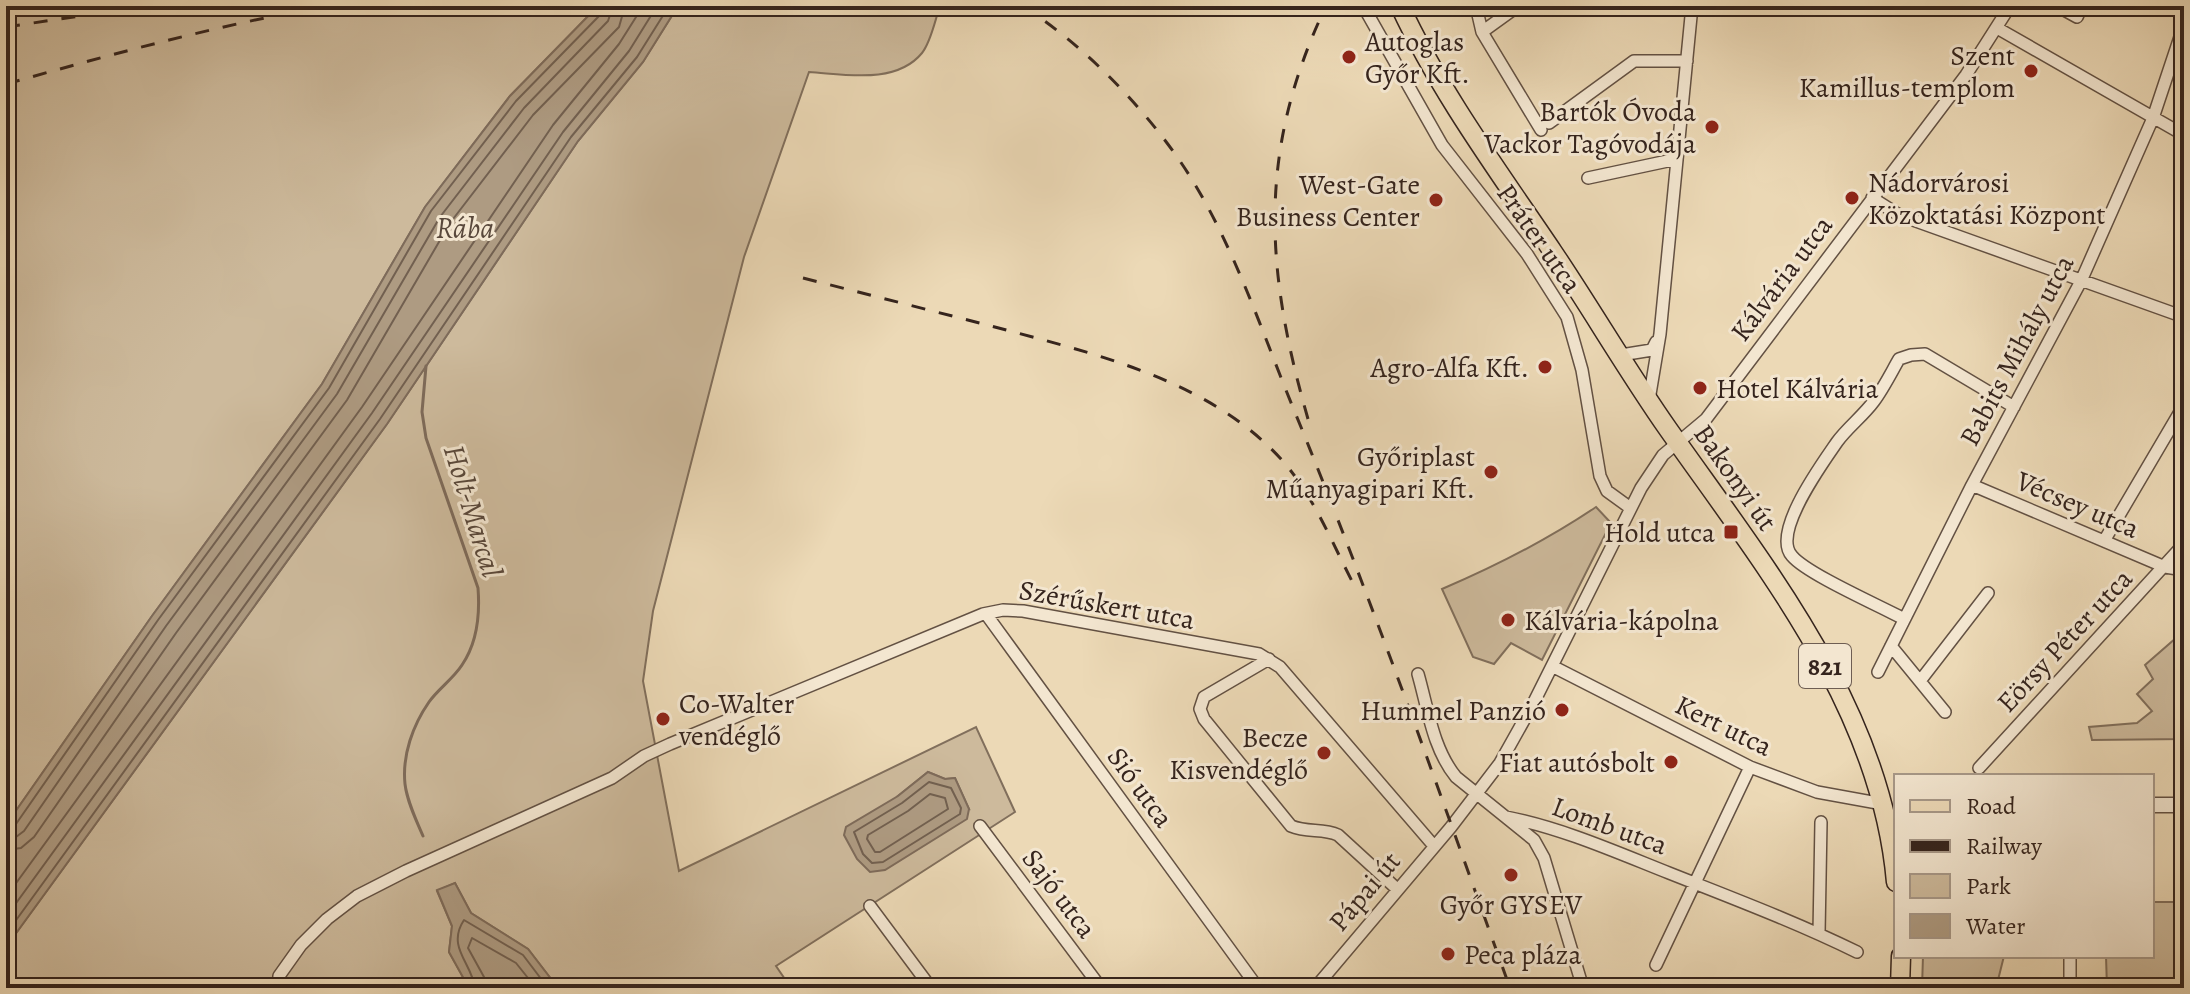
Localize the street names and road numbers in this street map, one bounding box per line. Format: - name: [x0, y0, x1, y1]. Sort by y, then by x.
- street label: Práter utca: [1488, 176, 1591, 301]
- street label: Kálvária utca: [1722, 208, 1842, 349]
- street label: Babits Mihály utca: [1951, 248, 2083, 453]
- street label: Bakonyi út: [1685, 417, 1786, 539]
- street label: Vécsey utca: [2009, 462, 2145, 548]
- street label: Eörsy Péter utca: [1988, 561, 2141, 721]
- street label: Szérűskert utca: [1016, 571, 1198, 639]
- road number: 821: [1799, 644, 1851, 688]
- street label: Kert utca: [1669, 686, 1779, 766]
- street label: Sió utca: [1098, 740, 1182, 836]
- street label: Lomb utca: [1547, 788, 1673, 864]
- street label: Sajó utca: [1013, 841, 1105, 946]
- street label: Pápai út: [1320, 844, 1409, 940]

